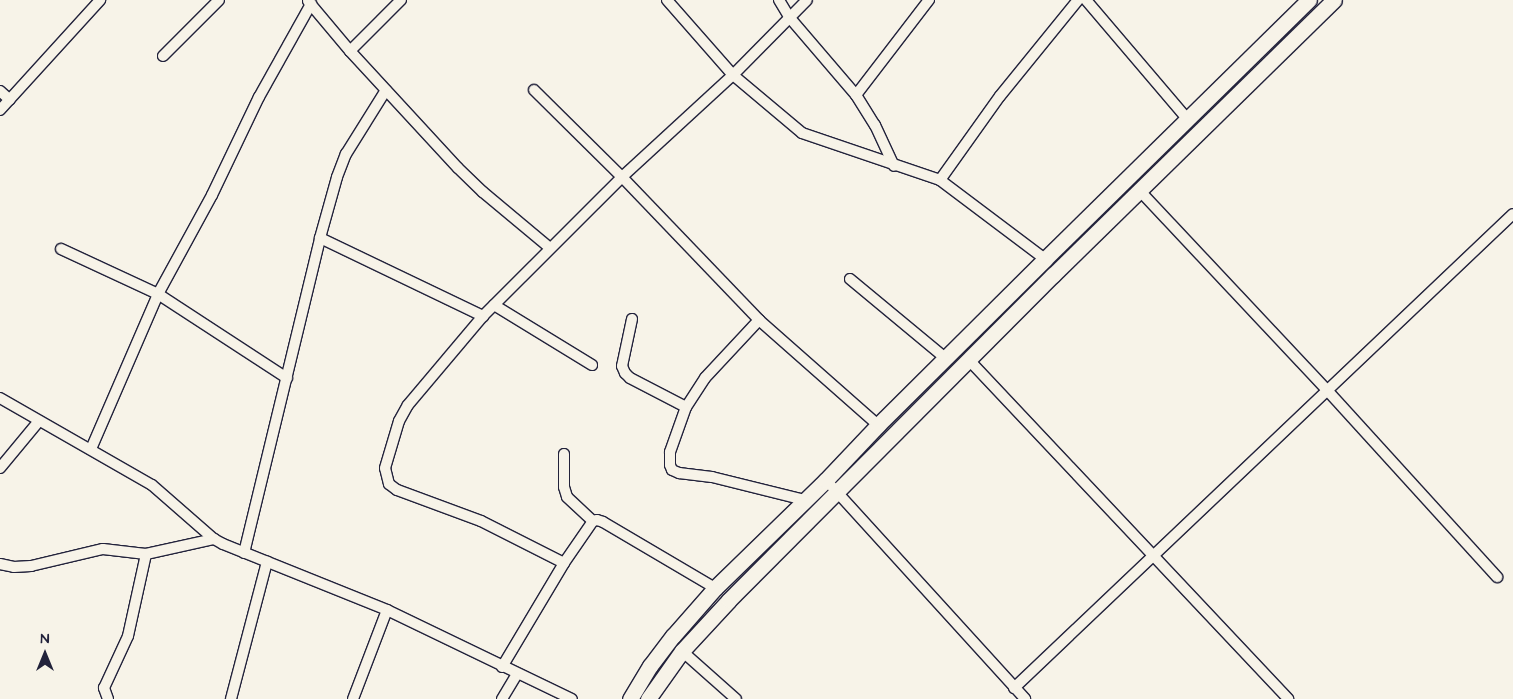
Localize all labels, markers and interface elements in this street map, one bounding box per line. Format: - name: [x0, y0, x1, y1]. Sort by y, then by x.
- north arrow: [20, 629, 70, 679]
- text: N: [41, 629, 49, 649]

